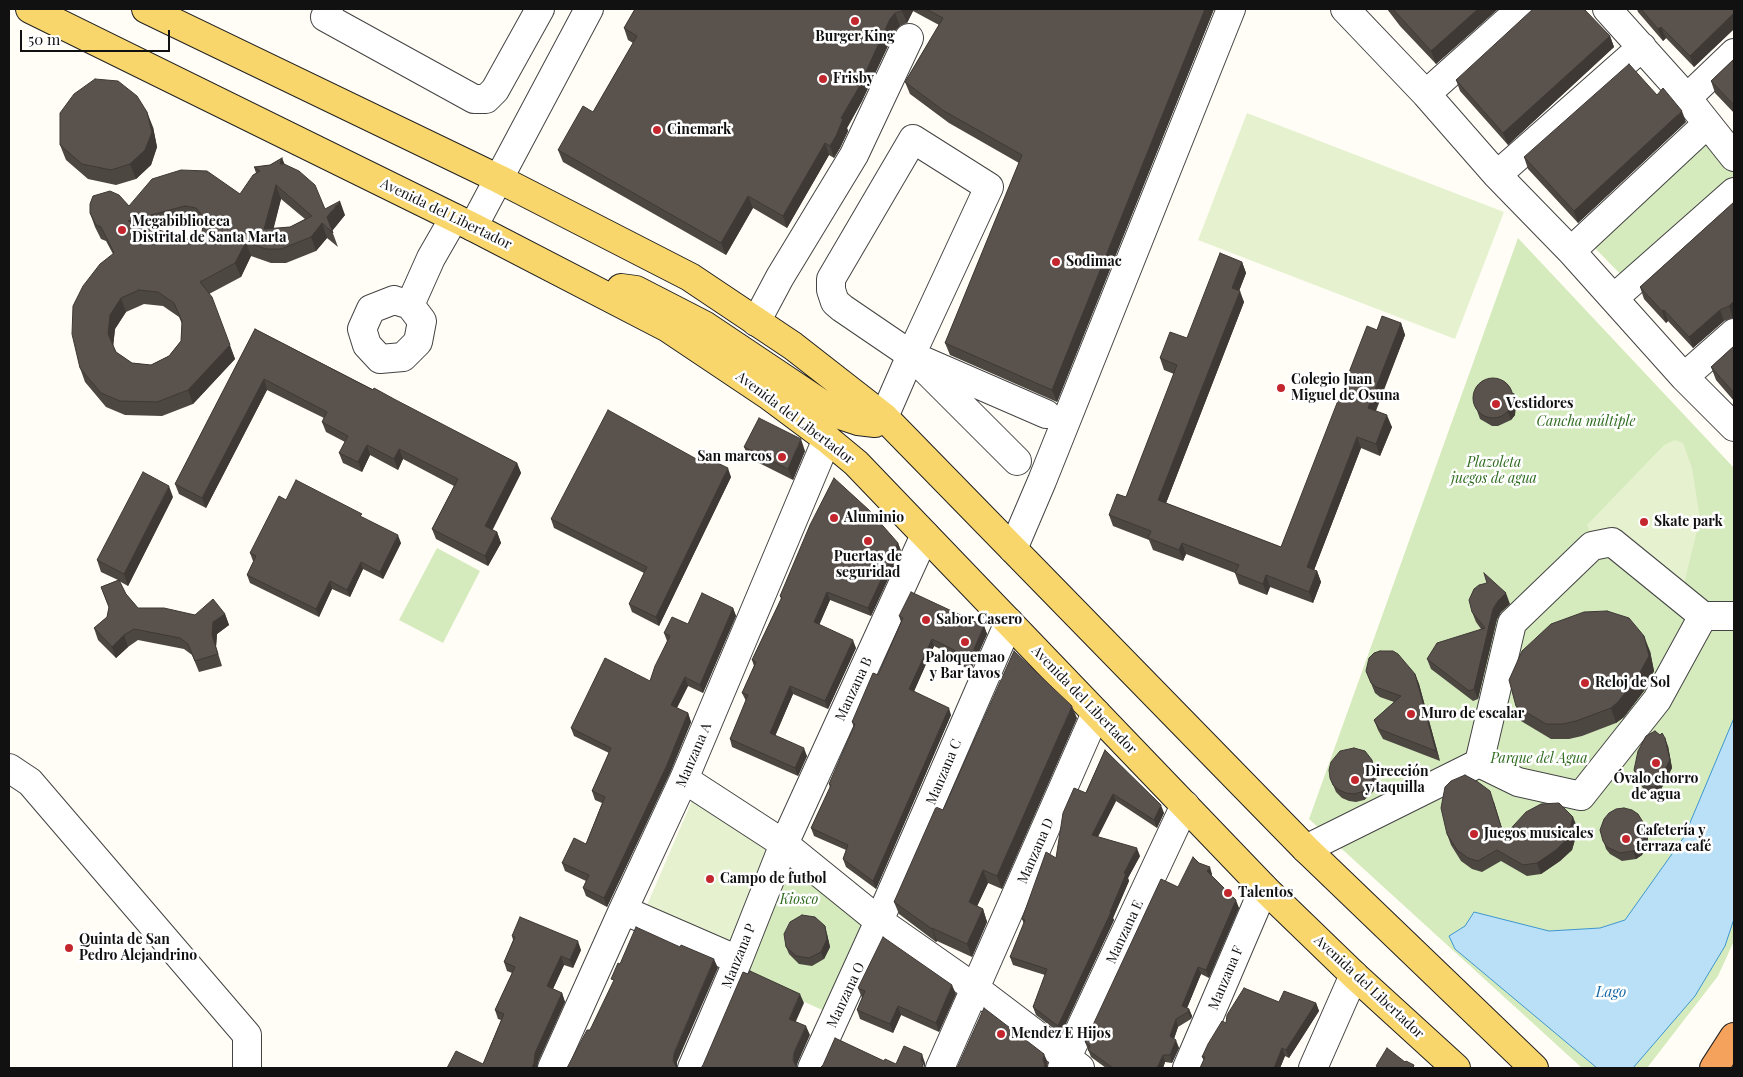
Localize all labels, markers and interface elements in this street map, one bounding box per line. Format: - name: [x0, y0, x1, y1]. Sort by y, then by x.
- marker: Burger King: [849, 15, 861, 27]
- scale bar: [22, 20, 172, 52]
- text: 50 m: [28, 29, 60, 49]
- place label: Burger King: [815, 29, 895, 45]
- place label: Frisby: [833, 71, 874, 87]
- marker: Frisby: [817, 73, 829, 85]
- place label: Cinemark: [667, 122, 731, 138]
- marker: Cinemark: [651, 124, 663, 136]
- street label: Avenida del Libertador: [378, 175, 514, 253]
- place label: Megabiblioteca Distrital de Santa Marta: [132, 214, 286, 246]
- marker: Megabiblioteca Distrital de Santa Marta: [116, 224, 128, 236]
- place label: Sodimac: [1066, 254, 1122, 270]
- marker: Sodimac: [1050, 256, 1062, 268]
- street label: Avenida del Libertador: [732, 368, 858, 468]
- place label: Colegio Juan Miguel de Osuna: [1291, 372, 1400, 404]
- marker: Colegio Juan Miguel de Osuna: [1275, 382, 1287, 394]
- place label: Vestidores: [1506, 396, 1573, 412]
- marker: Vestidores: [1490, 398, 1502, 410]
- park label: Cancha múltiple: [1537, 414, 1635, 430]
- place label: San marcos: [697, 449, 772, 465]
- marker: San marcos: [776, 451, 788, 463]
- park label: Plazoleta juegos de agua: [1451, 455, 1537, 488]
- place label: Aluminio: [844, 510, 904, 526]
- marker: Aluminio: [828, 512, 840, 524]
- place label: Skate park: [1654, 514, 1723, 530]
- marker: Skate park: [1638, 516, 1650, 528]
- marker: Puertas de seguridad: [862, 535, 874, 547]
- place label: Puertas de seguridad: [834, 549, 902, 582]
- place label: Sabor Casero: [936, 612, 1022, 628]
- marker: Sabor Casero: [920, 614, 932, 626]
- marker: Paloquemao y Bar tavos: [959, 636, 971, 648]
- street label: Avenida del Libertador: [1028, 642, 1140, 758]
- place label: Paloquemao y Bar tavos: [925, 650, 1005, 682]
- street label: Manzana B: [832, 654, 876, 724]
- place label: Reloj de Sol: [1595, 675, 1670, 691]
- marker: Reloj de Sol: [1579, 677, 1591, 689]
- place label: Muro de escalar: [1421, 706, 1524, 722]
- marker: Muro de escalar: [1405, 708, 1417, 720]
- street label: Manzana A: [673, 720, 715, 790]
- street label: Manzana C: [923, 737, 965, 807]
- park label: Parque del Agua: [1490, 751, 1588, 767]
- marker: Óvalo chorro de agua: [1650, 757, 1662, 769]
- place label: Dirección y taquilla: [1365, 764, 1428, 796]
- place label: Óvalo chorro de agua: [1614, 771, 1698, 804]
- marker: Dirección y taquilla: [1349, 774, 1361, 786]
- street label: Manzana D: [1014, 816, 1058, 886]
- place label: Cafetería y terraza café: [1636, 823, 1711, 856]
- place label: Juegos musicales: [1484, 826, 1594, 842]
- marker: Juegos musicales: [1468, 828, 1480, 840]
- marker: Cafetería y terraza café: [1620, 833, 1632, 845]
- place label: Campo de futbol: [720, 871, 827, 887]
- marker: Campo de futbol: [704, 873, 716, 885]
- place label: Talentos: [1238, 885, 1293, 901]
- marker: Talentos: [1222, 887, 1234, 899]
- park label: Kiosco: [780, 892, 818, 908]
- street label: Manzana E: [1103, 897, 1147, 967]
- street label: Manzana P: [718, 921, 760, 991]
- place label: Quinta de San Pedro Alejandrino: [79, 932, 197, 964]
- street label: Avenida del Libertador: [1311, 932, 1427, 1042]
- marker: Quinta de San Pedro Alejandrino: [63, 942, 75, 954]
- street label: Manzana F: [1205, 943, 1247, 1013]
- street label: Manzana O: [824, 960, 868, 1030]
- water label: Lago: [1596, 983, 1626, 1001]
- place label: Mendez E Hijos: [1011, 1026, 1111, 1042]
- marker: Mendez E Hijos: [995, 1028, 1007, 1040]

